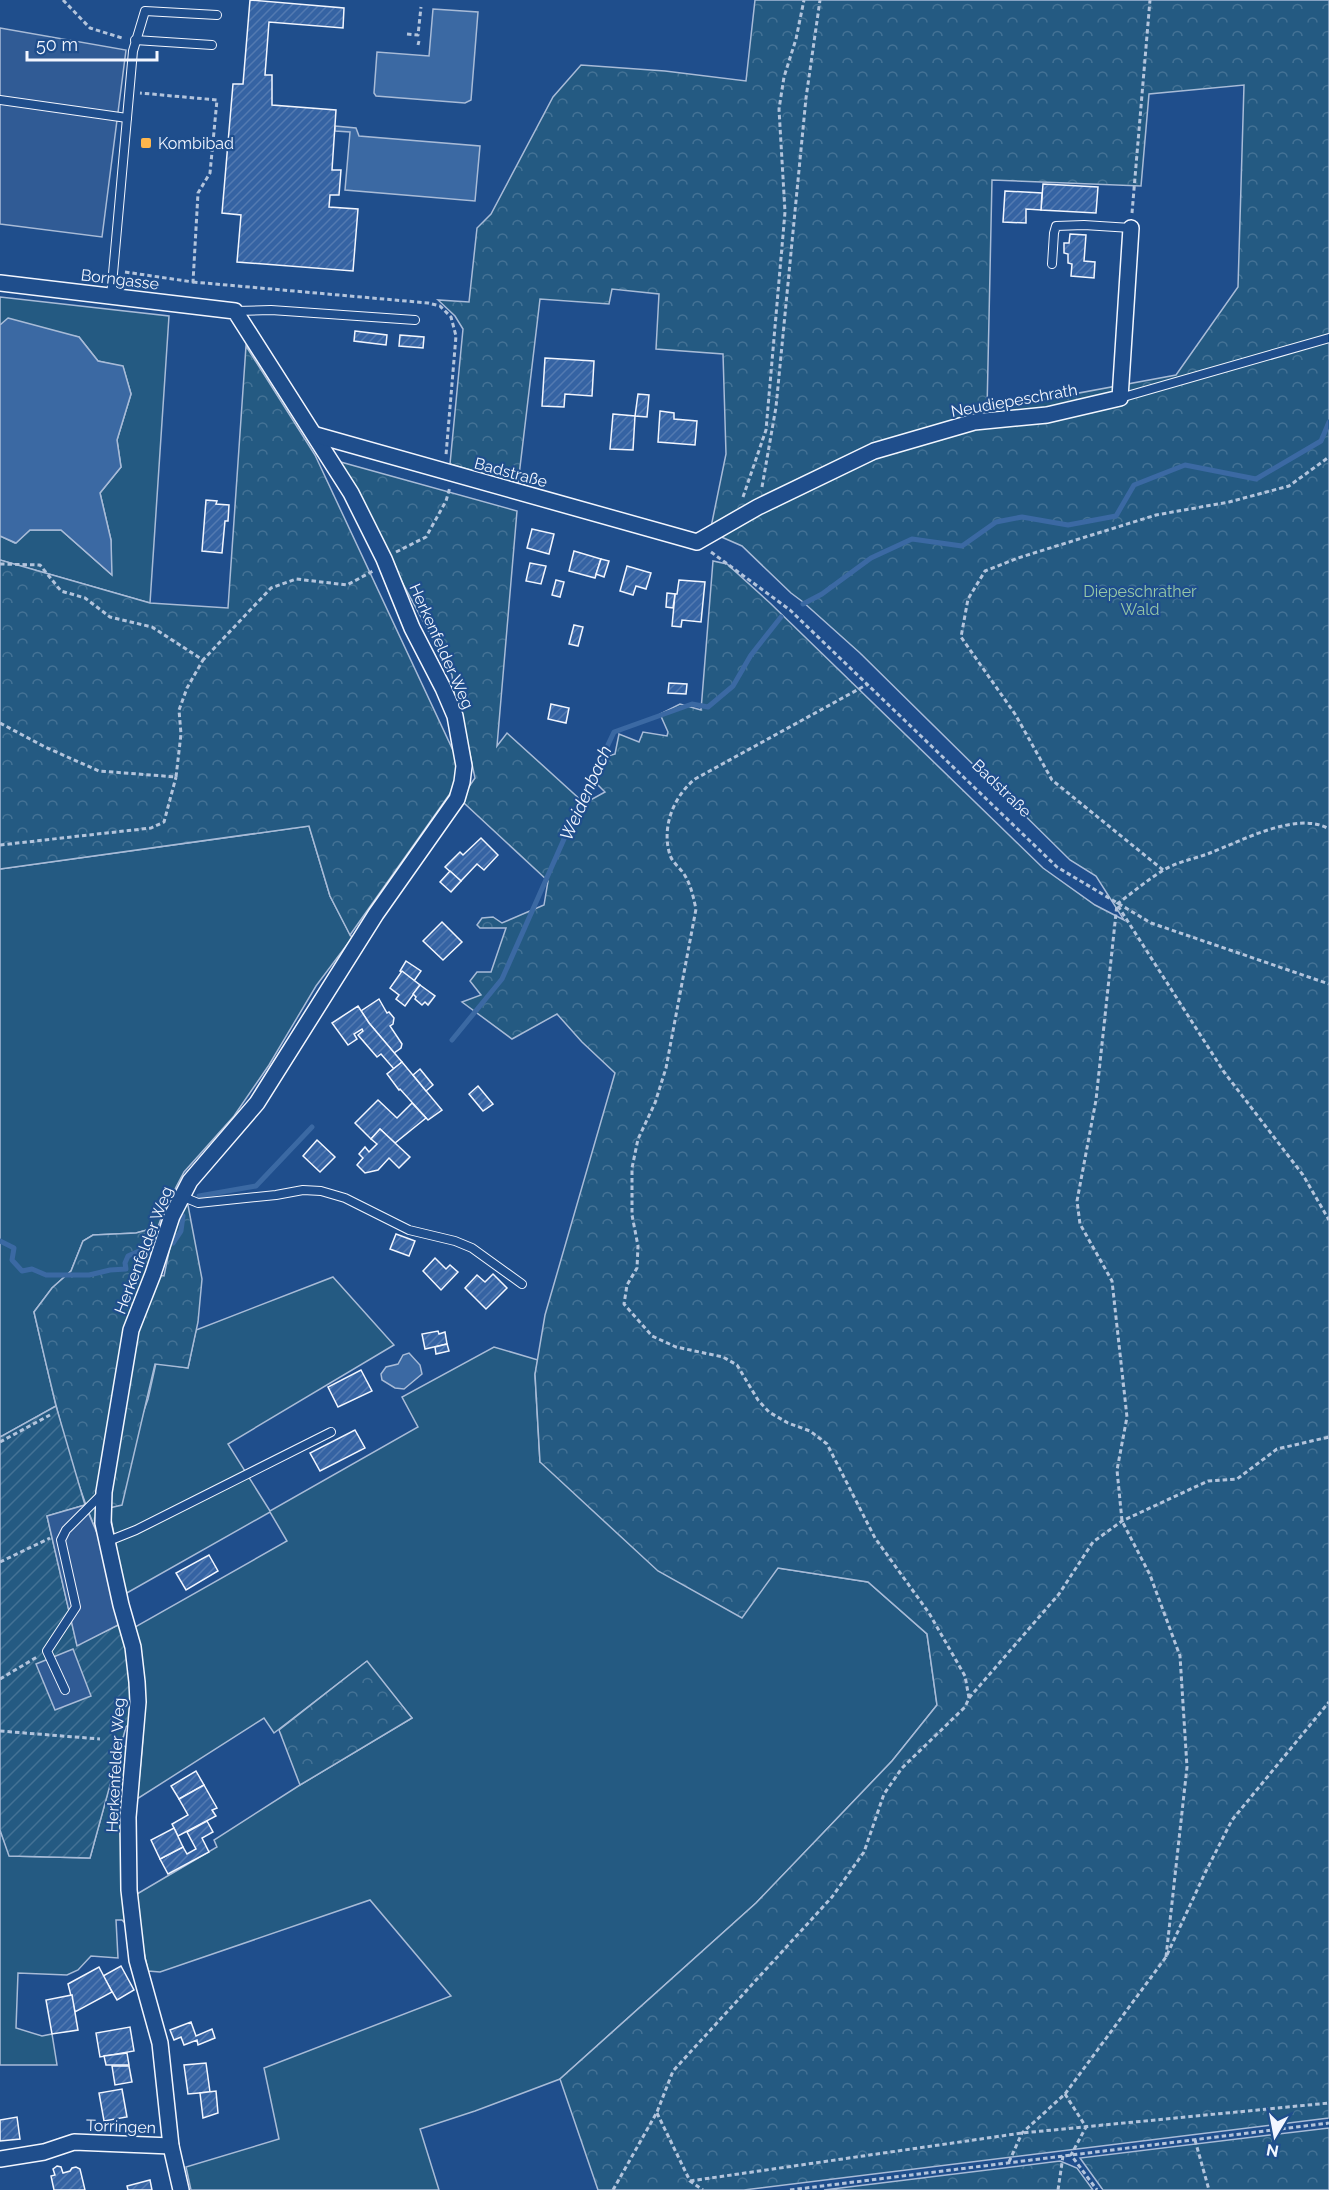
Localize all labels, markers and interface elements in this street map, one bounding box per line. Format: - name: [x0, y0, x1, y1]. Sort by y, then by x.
- scale bar: [27, 24, 158, 62]
- text: 50 m: [36, 34, 78, 55]
- place label: Kombibad: [158, 134, 234, 153]
- marker: Kombibad: [139, 136, 153, 150]
- street label: Borngasse: [80, 265, 160, 294]
- street label: Neudiepeschrath: [949, 380, 1079, 421]
- street label: Badstraße: [472, 454, 550, 491]
- street label: Herkenfelder Weg: [405, 581, 478, 712]
- park label: Diepeschrather Wald: [1083, 582, 1197, 619]
- water label: Weidenbach: [555, 742, 616, 844]
- street label: Badstraße: [968, 755, 1035, 821]
- street label: Herkenfelder Weg: [110, 1184, 177, 1317]
- street label: Herkenfelder Weg: [102, 1697, 129, 1833]
- north arrow: [1245, 2106, 1305, 2166]
- street label: Torringen: [86, 2116, 156, 2137]
- text: N: [1265, 2140, 1280, 2161]

